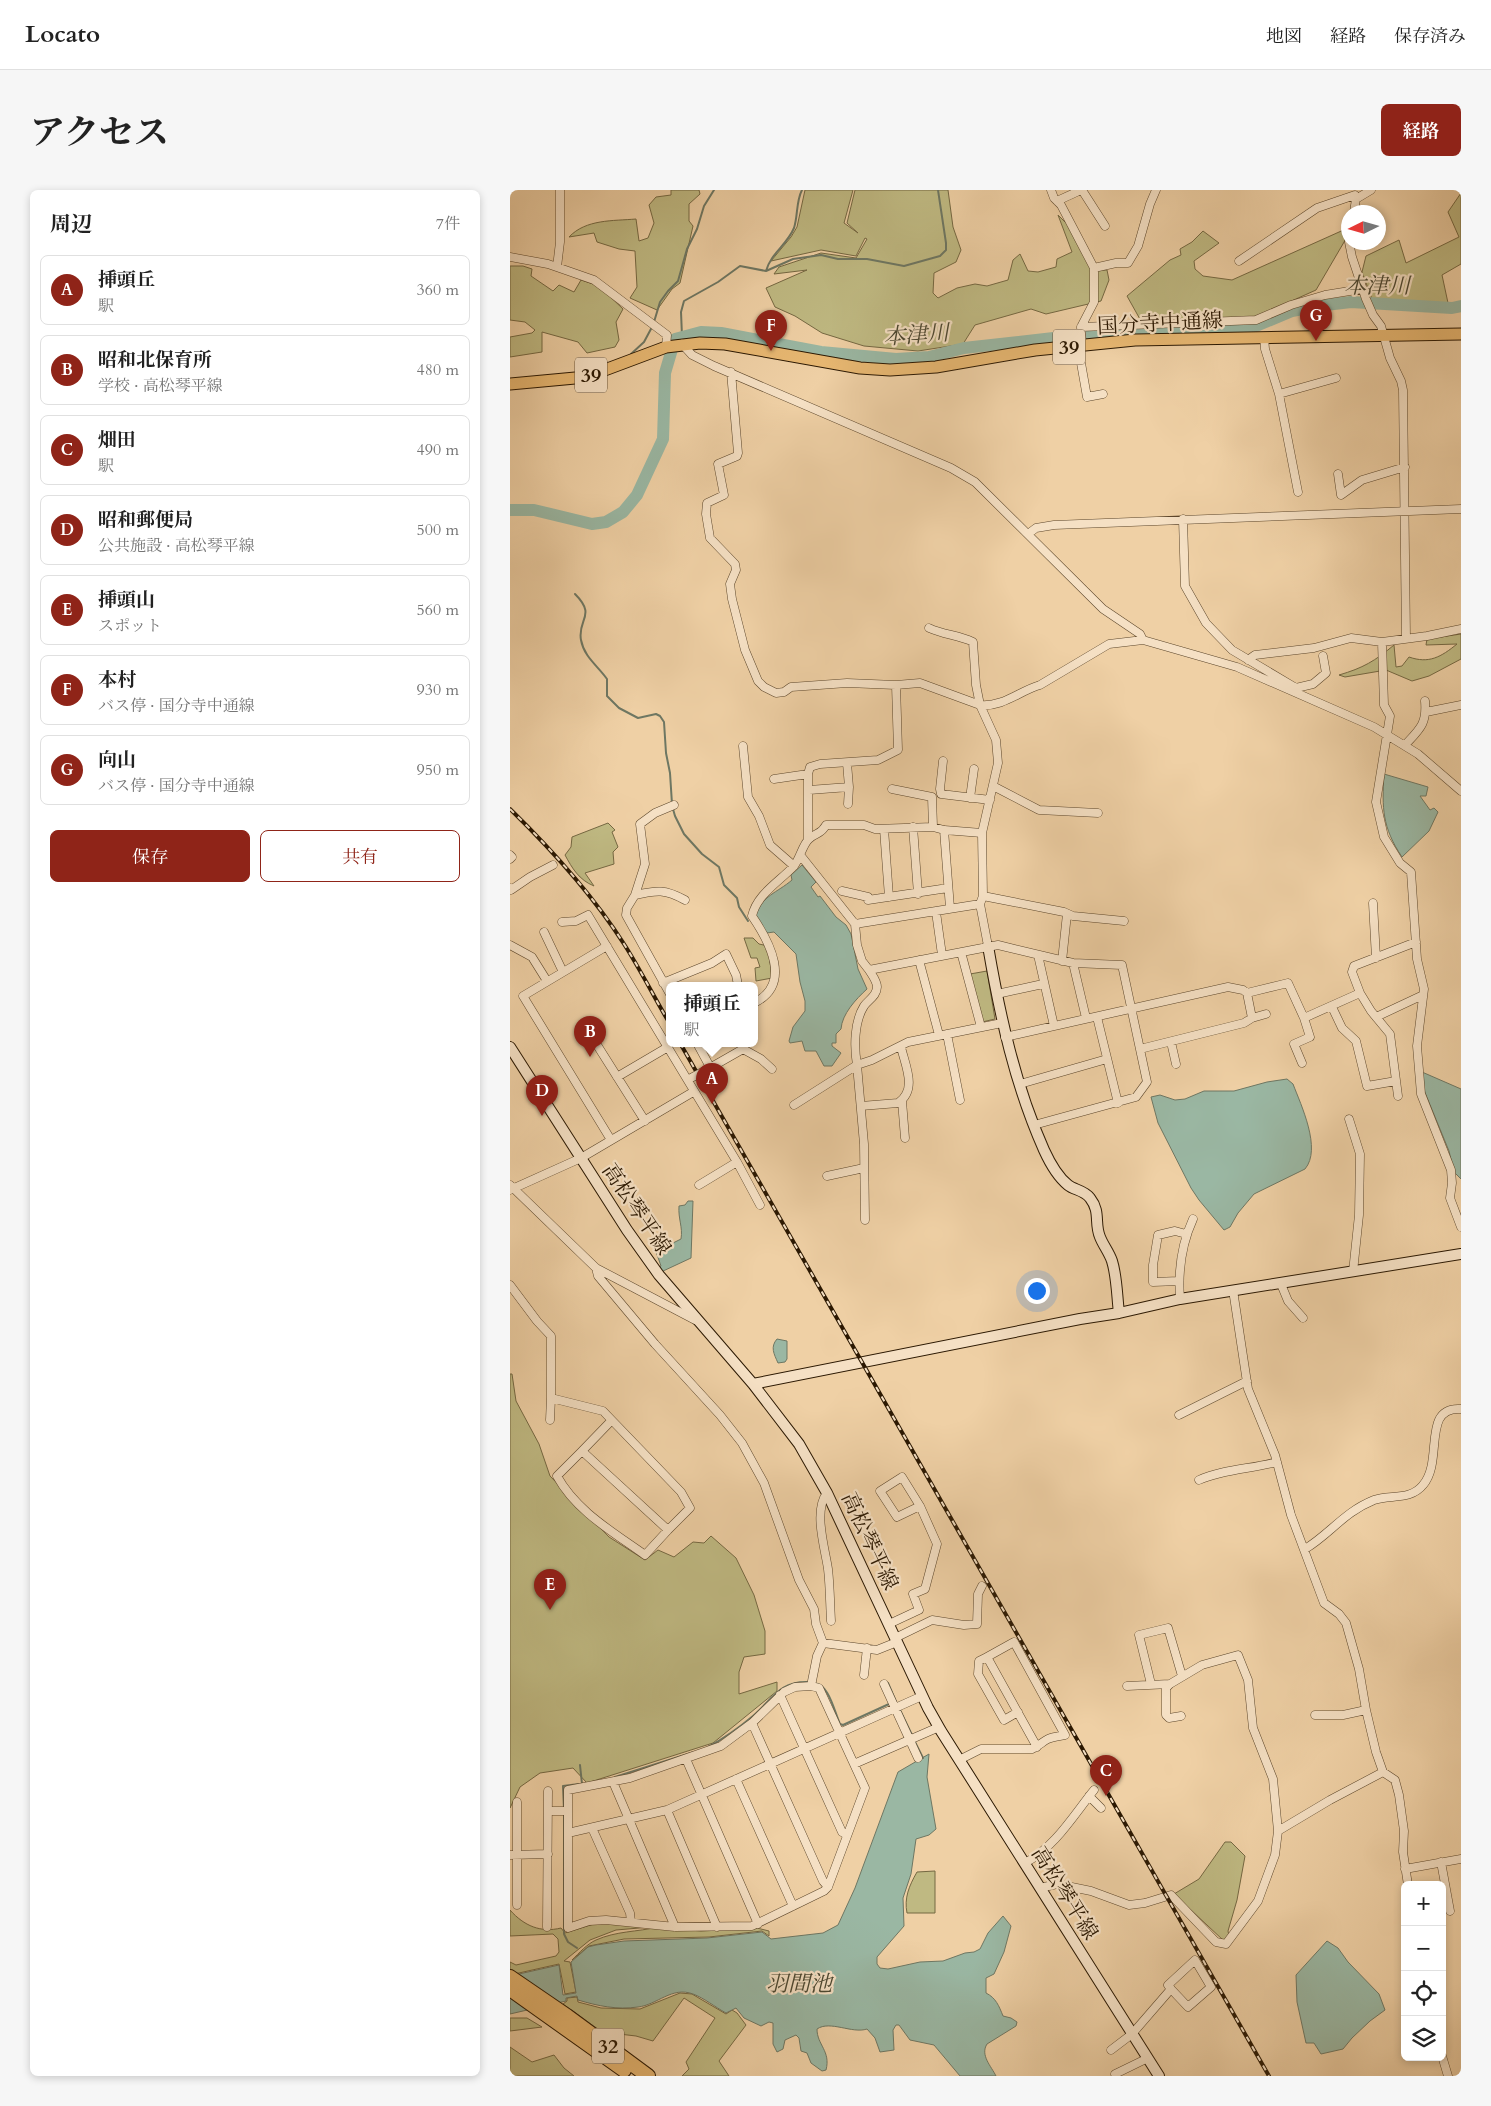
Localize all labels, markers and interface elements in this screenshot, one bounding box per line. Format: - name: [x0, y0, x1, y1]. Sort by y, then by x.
- text: Locato: [25, 18, 100, 51]
- text: 地図: [1266, 24, 1302, 49]
- text: 経路: [1330, 24, 1366, 49]
- text: 保存済み: [1394, 24, 1466, 49]
- button: 経路: [1381, 104, 1461, 156]
- text: アクセス: [30, 109, 169, 157]
- north arrow: [1341, 205, 1386, 250]
- text: 周辺: [50, 210, 92, 239]
- text: 7件: [436, 213, 460, 235]
- text: 挿頭丘: [98, 267, 155, 293]
- water label: 本津川: [1344, 271, 1412, 301]
- text: A: [61, 279, 73, 301]
- text: 360 m: [417, 279, 459, 301]
- text: 駅: [98, 295, 114, 317]
- pin: G: [1300, 300, 1332, 341]
- street label: 国分寺中通線: [1096, 306, 1224, 341]
- pin: F: [755, 310, 787, 351]
- water label: 本津川: [882, 318, 952, 352]
- road number: 39: [1053, 330, 1085, 364]
- text: 昭和北保育所: [98, 347, 212, 373]
- road number: 39: [575, 358, 607, 392]
- text: B: [61, 359, 73, 381]
- text: 480 m: [417, 359, 459, 381]
- text: 学校 · 高松琴平線: [98, 375, 223, 397]
- text: 畑田: [98, 427, 136, 453]
- text: C: [61, 439, 73, 461]
- text: 490 m: [417, 439, 459, 461]
- text: 駅: [98, 455, 114, 477]
- text: 昭和郵便局: [98, 507, 193, 533]
- text: D: [60, 519, 74, 541]
- text: 500 m: [417, 519, 459, 541]
- text: 公共施設 · 高松琴平線: [98, 535, 255, 557]
- text: 挿頭山: [98, 587, 155, 613]
- text: E: [62, 599, 72, 621]
- text: 560 m: [417, 599, 459, 621]
- text: スポット: [98, 615, 162, 637]
- text: 本村: [98, 667, 136, 693]
- text: F: [62, 679, 72, 701]
- text: 930 m: [417, 679, 459, 701]
- text: バス停 · 国分寺中通線: [98, 695, 255, 717]
- text: 向山: [98, 747, 136, 773]
- text: G: [60, 759, 74, 781]
- text: 950 m: [417, 759, 459, 781]
- text: バス停 · 国分寺中通線: [98, 775, 255, 797]
- button: 保存: [50, 830, 250, 882]
- button: 共有: [260, 830, 460, 882]
- popup: [666, 982, 758, 1047]
- text: 挿頭丘: [683, 991, 741, 1017]
- pin: B: [574, 1016, 606, 1057]
- text: 駅: [683, 1019, 700, 1041]
- pin: A: [696, 1063, 728, 1104]
- pin: D: [526, 1075, 558, 1116]
- street label: 高松琴平線: [595, 1158, 678, 1261]
- your location: [1024, 1278, 1050, 1304]
- street label: 高松琴平線: [834, 1488, 905, 1595]
- pin: E: [534, 1569, 566, 1610]
- pin: C: [1090, 1755, 1122, 1796]
- street label: 高松琴平線: [1024, 1841, 1105, 1945]
- map controls: [1401, 1881, 1446, 2061]
- button: +: [1401, 1881, 1446, 1926]
- button: −: [1401, 1926, 1446, 1971]
- water label: 羽間池: [766, 1969, 835, 1999]
- button: locate: [1401, 1971, 1446, 2016]
- button: layers: [1401, 2016, 1446, 2061]
- road number: 32: [592, 2028, 624, 2064]

